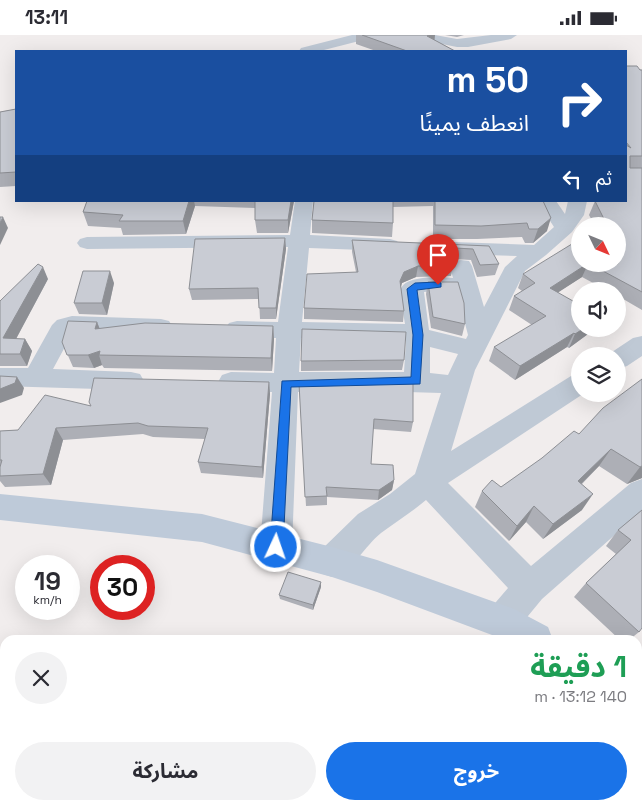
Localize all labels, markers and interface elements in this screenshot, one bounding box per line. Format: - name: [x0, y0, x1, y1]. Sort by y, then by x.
- text: 13:11: [25, 5, 68, 30]
- text: 50 m: [447, 58, 529, 102]
- icon: right: [547, 70, 612, 135]
- text: انعطف يمينًا: [420, 109, 529, 137]
- icon: left: [558, 165, 586, 193]
- text: ثم: [596, 166, 612, 191]
- north arrow: [571, 217, 626, 273]
- map controls: [571, 217, 626, 402]
- pin: [417, 234, 459, 285]
- icon: arrive: [424, 241, 452, 269]
- button: sound: [571, 282, 626, 337]
- button: layers: [571, 347, 626, 402]
- position arrow: [249, 520, 301, 572]
- speed limit sign: 30: [90, 555, 155, 620]
- text: 19: [34, 565, 61, 597]
- text: km/h: [33, 592, 62, 608]
- text: 1 دقيقة: [530, 647, 627, 686]
- button: close: [15, 652, 67, 704]
- text: 140 m · 13:12: [534, 686, 627, 707]
- button: مشاركة: [15, 742, 316, 800]
- button: خروج: [326, 742, 627, 800]

